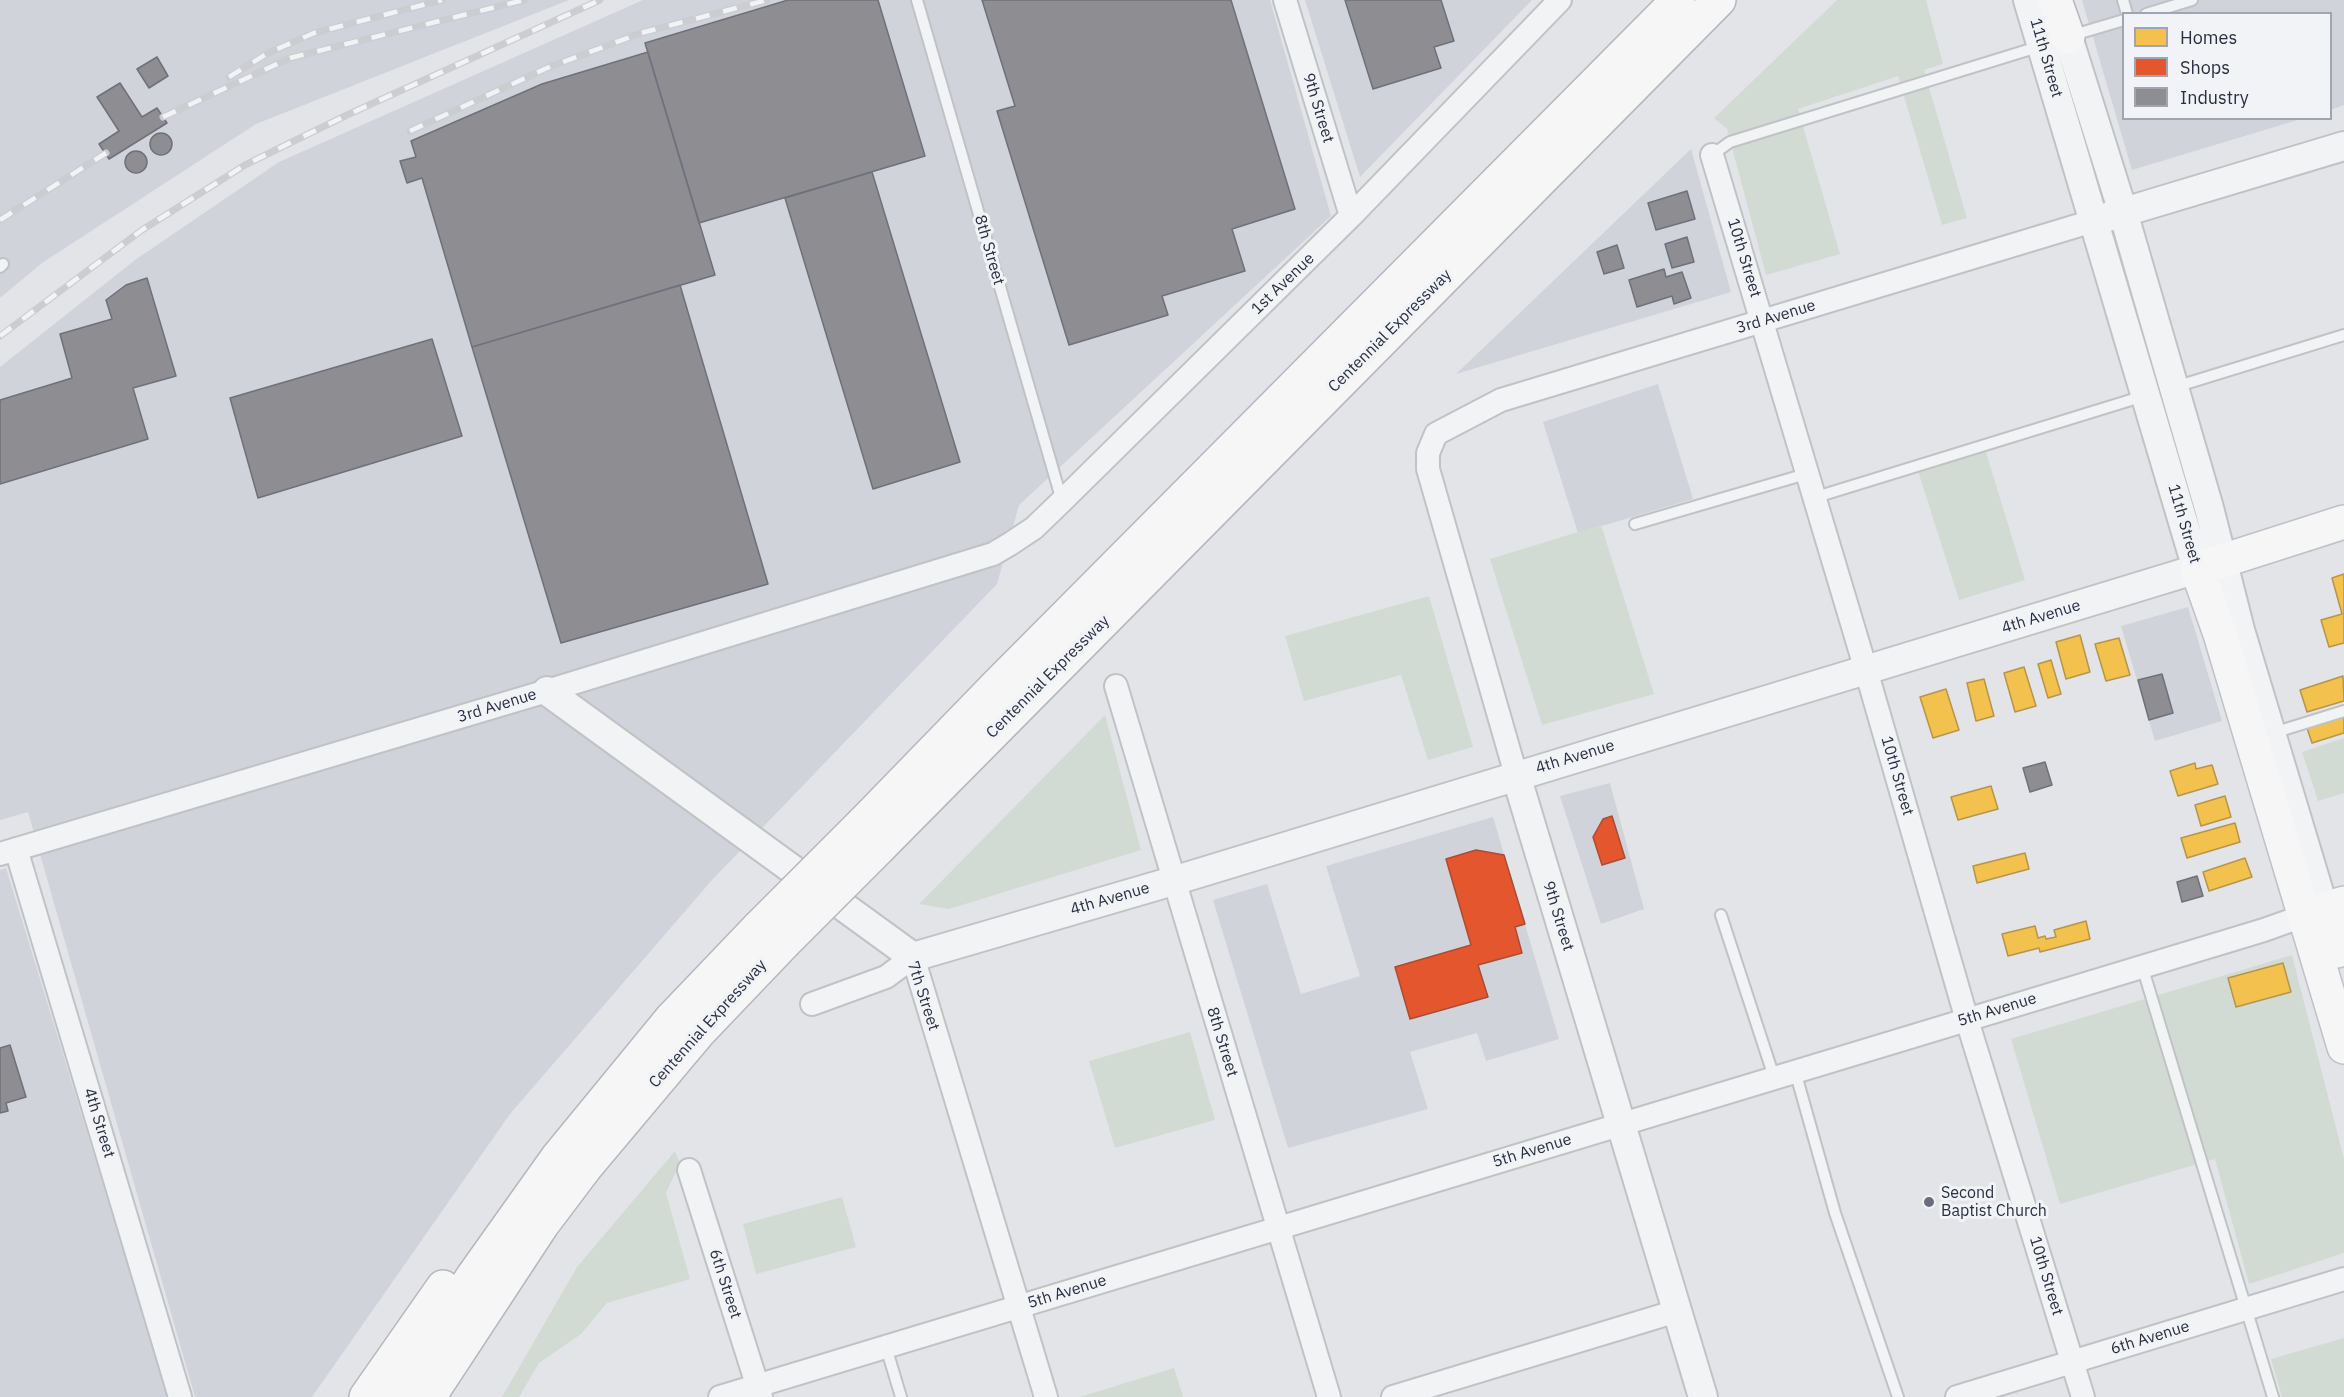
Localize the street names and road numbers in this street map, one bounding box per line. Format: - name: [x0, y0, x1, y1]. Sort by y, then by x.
- street label: 11th Street: [2026, 16, 2066, 100]
- street label: 9th Street: [1298, 71, 1338, 145]
- street label: 8th Street: [970, 213, 1008, 287]
- street label: 10th Street: [1723, 216, 1765, 300]
- street label: 1st Avenue: [1248, 249, 1318, 319]
- street label: Centennial Expressway: [1324, 265, 1456, 397]
- street label: 3rd Avenue: [1734, 296, 1818, 338]
- street label: 11th Street: [2164, 482, 2204, 566]
- street label: 4th Avenue: [1999, 596, 2083, 638]
- street label: Centennial Expressway: [982, 611, 1114, 743]
- street label: 3rd Avenue: [455, 685, 539, 727]
- street label: 10th Street: [1877, 734, 1917, 818]
- street label: 4th Avenue: [1533, 736, 1617, 778]
- street label: 4th Avenue: [1068, 879, 1152, 919]
- street label: 9th Street: [1538, 879, 1578, 953]
- street label: Centennial Expressway: [645, 956, 771, 1092]
- street label: 7th Street: [903, 959, 943, 1033]
- street label: 5th Avenue: [1955, 989, 2039, 1031]
- street label: 8th Street: [1202, 1005, 1242, 1079]
- street label: 4th Street: [79, 1086, 119, 1160]
- street label: 5th Avenue: [1490, 1130, 1574, 1172]
- street label: 10th Street: [2025, 1234, 2067, 1318]
- street label: 6th Street: [705, 1247, 745, 1321]
- street label: 5th Avenue: [1025, 1271, 1109, 1313]
- street label: 6th Avenue: [2108, 1317, 2192, 1359]

